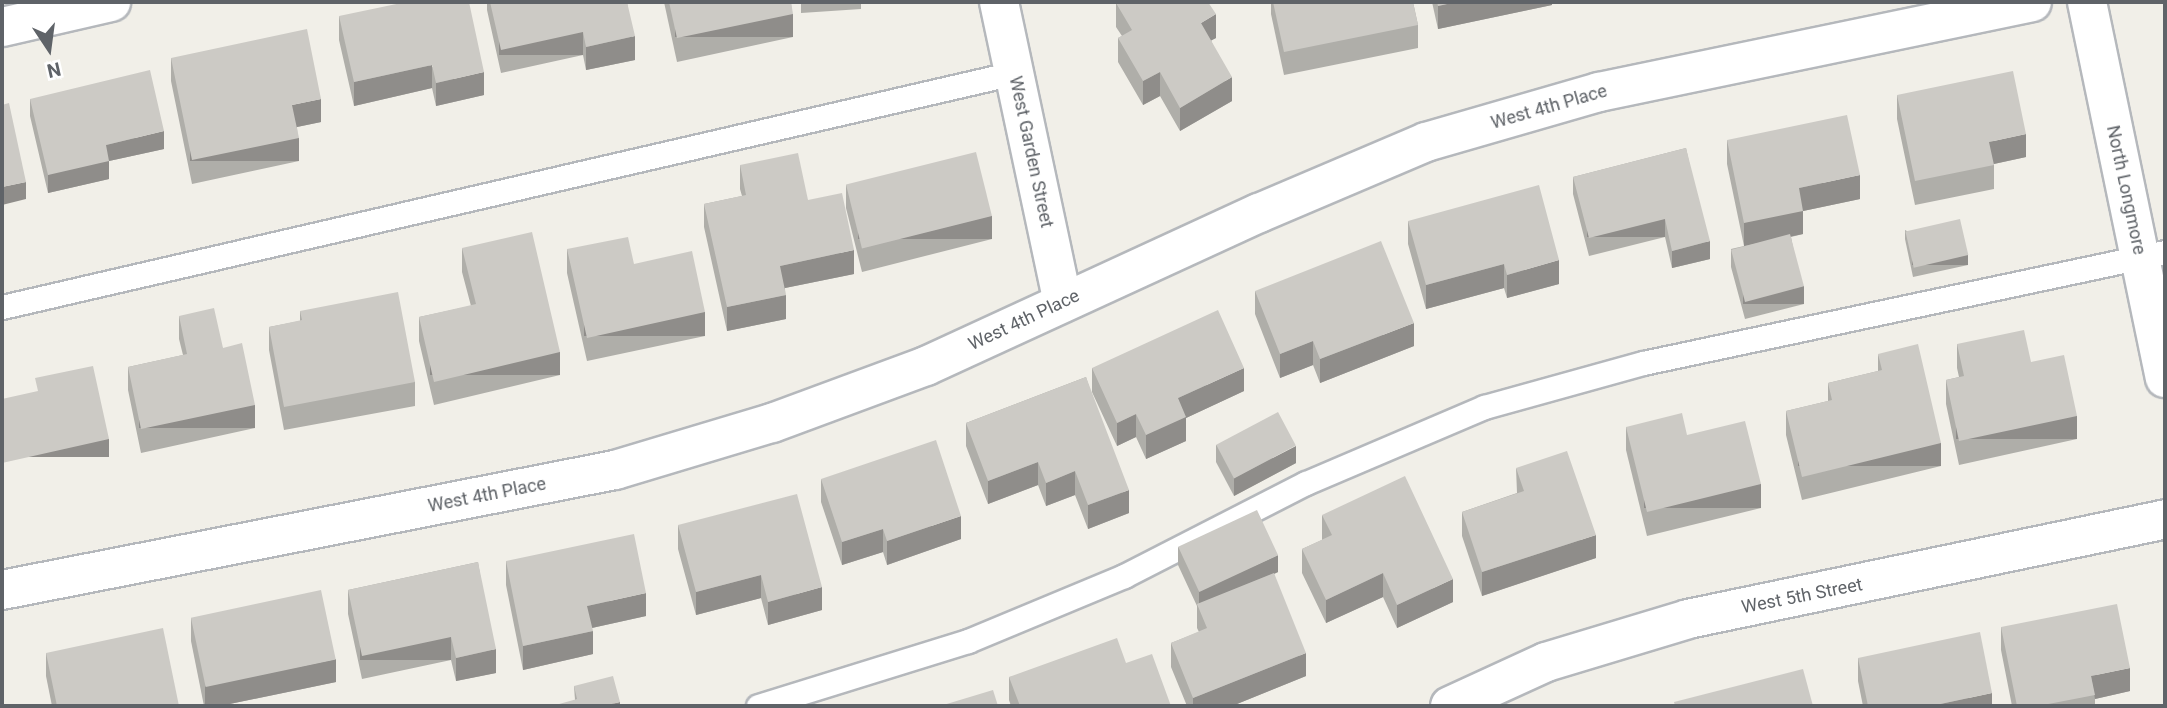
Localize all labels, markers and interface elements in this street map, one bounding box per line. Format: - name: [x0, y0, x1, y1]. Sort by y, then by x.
- north arrow: [14, 14, 84, 84]
- text: N: [45, 57, 63, 83]
- street label: West Garden Street: [1004, 74, 1058, 230]
- street label: West 4th Place: [1488, 80, 1610, 134]
- street label: North Longmore: [2102, 123, 2150, 257]
- street label: West 4th Place: [965, 285, 1083, 355]
- street label: West 4th Place: [426, 473, 548, 517]
- street label: West 5th Street: [1740, 574, 1864, 618]

